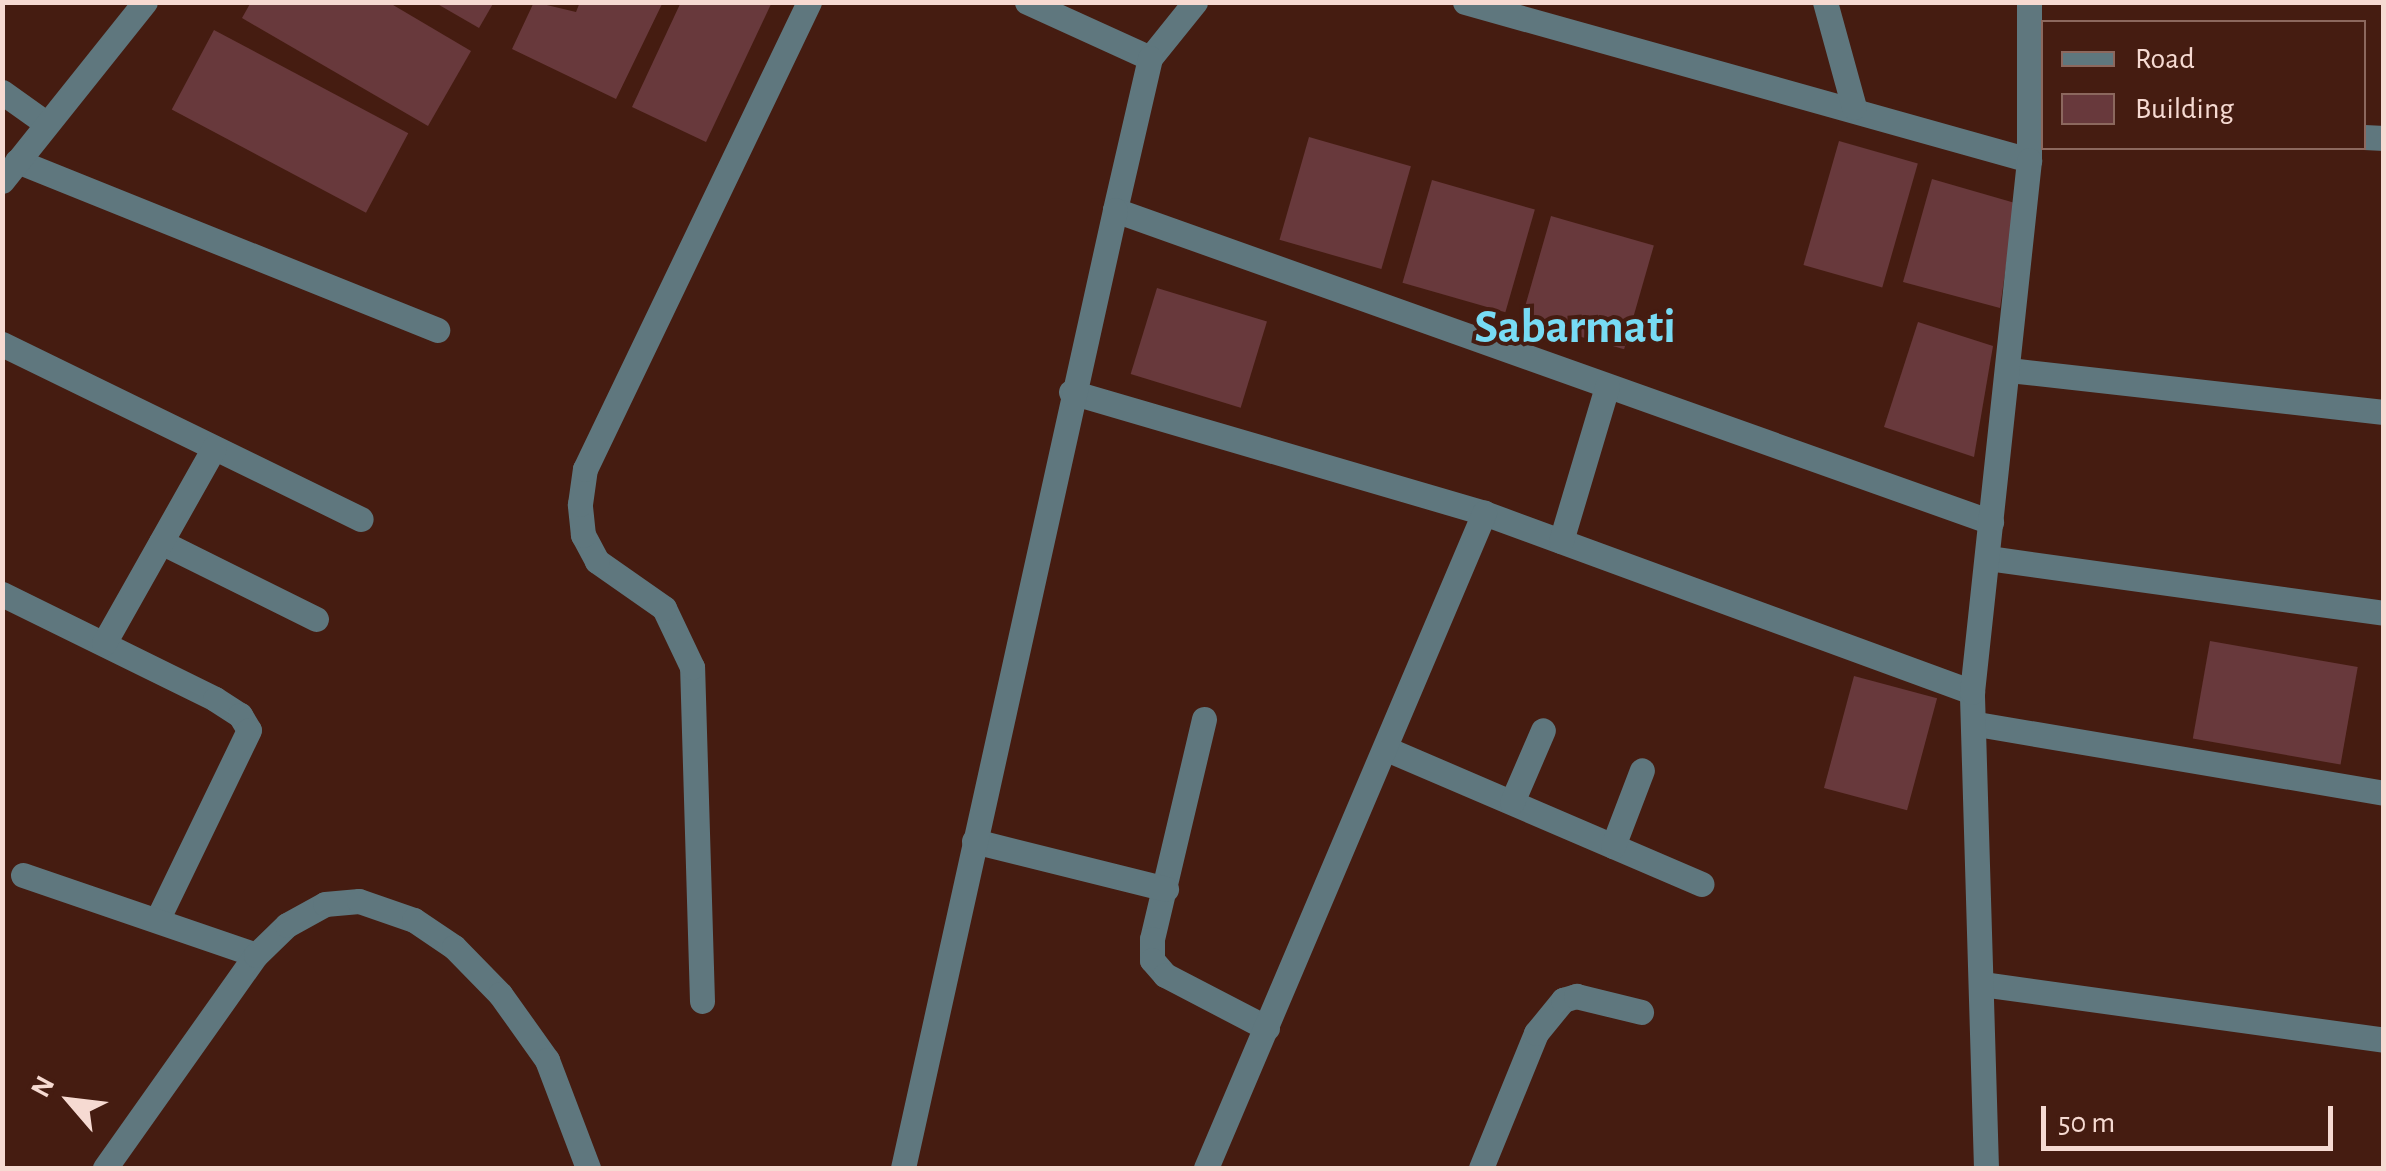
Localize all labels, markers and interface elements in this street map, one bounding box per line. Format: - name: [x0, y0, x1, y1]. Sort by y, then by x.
- legend: [2041, 20, 2366, 150]
- text: Road: [2135, 44, 2195, 74]
- text: Building: [2135, 94, 2234, 124]
- district label: Sabarmati: [1474, 300, 1676, 358]
- north arrow: [20, 1051, 120, 1151]
- text: N: [27, 1072, 60, 1102]
- scale bar: [2046, 1086, 2338, 1148]
- text: 50 m: [2058, 1108, 2115, 1138]

